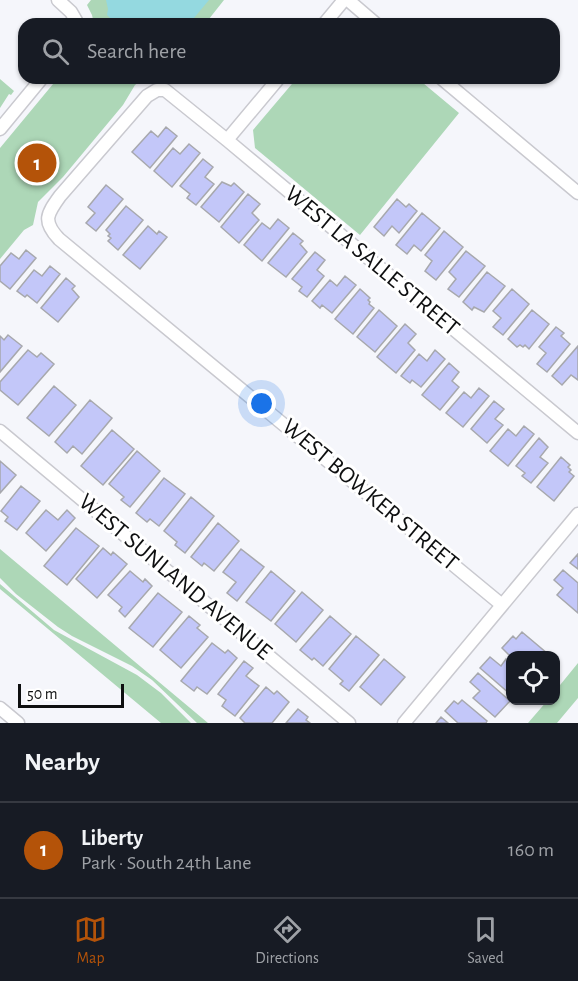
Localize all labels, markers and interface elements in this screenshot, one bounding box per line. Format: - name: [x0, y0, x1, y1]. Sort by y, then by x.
- search box: [18, 18, 560, 84]
- icon: search: [39, 35, 72, 68]
- text: Search here: [87, 40, 186, 62]
- pin: 1: [18, 140, 57, 186]
- street label: WEST LA SALLE STREET: [280, 181, 464, 341]
- your location: [247, 389, 276, 418]
- street label: WEST BOWKER STREET: [277, 415, 463, 576]
- street label: WEST SUNLAND AVENUE: [74, 490, 276, 665]
- map controls: [506, 651, 560, 705]
- button: locate: [506, 651, 560, 705]
- scale bar: [18, 681, 124, 708]
- text: 50 m: [27, 686, 58, 702]
- text: Nearby: [24, 749, 100, 775]
- text: Liberty: [81, 827, 143, 849]
- text: 1: [40, 840, 47, 860]
- text: 160 m: [508, 840, 554, 860]
- text: Park · South 24th Lane: [81, 853, 252, 873]
- tab: Map: [74, 913, 107, 968]
- tab: Directions: [255, 913, 319, 968]
- tab: Saved: [467, 913, 504, 968]

